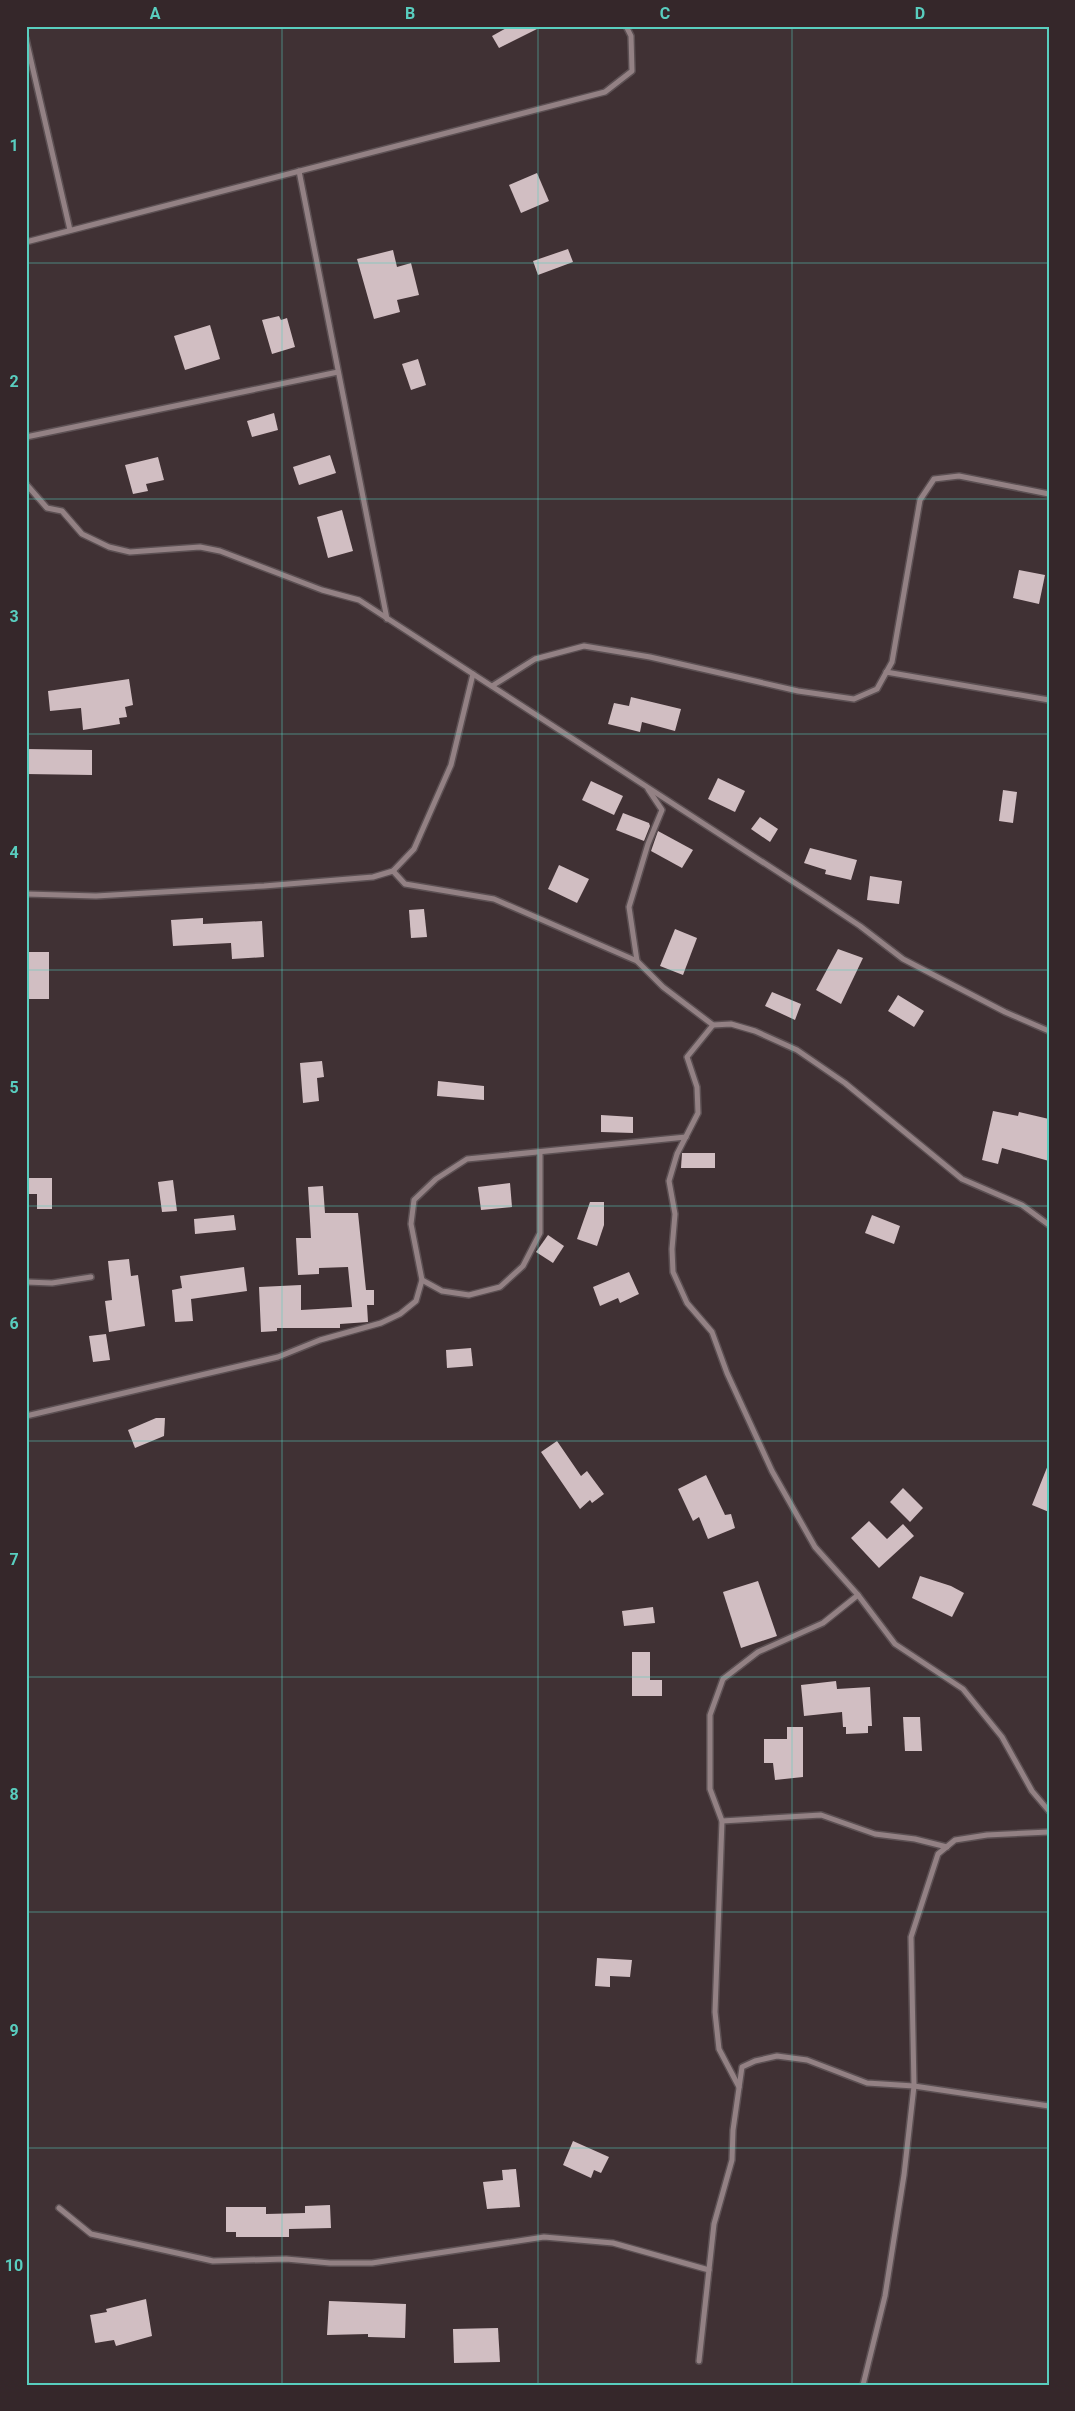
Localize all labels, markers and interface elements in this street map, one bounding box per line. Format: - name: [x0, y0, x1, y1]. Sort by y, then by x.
- text: A: [150, 4, 161, 23]
- text: B: [405, 4, 415, 23]
- text: C: [660, 4, 670, 23]
- text: D: [915, 4, 925, 23]
- text: 1: [9, 136, 19, 155]
- text: 2: [9, 372, 19, 391]
- text: 3: [9, 607, 19, 626]
- text: 4: [9, 843, 19, 862]
- text: 5: [9, 1078, 19, 1097]
- text: 6: [9, 1314, 19, 1333]
- text: 7: [9, 1550, 19, 1569]
- text: 8: [9, 1785, 19, 1804]
- text: 9: [9, 2021, 19, 2040]
- text: 10: [5, 2256, 23, 2275]

